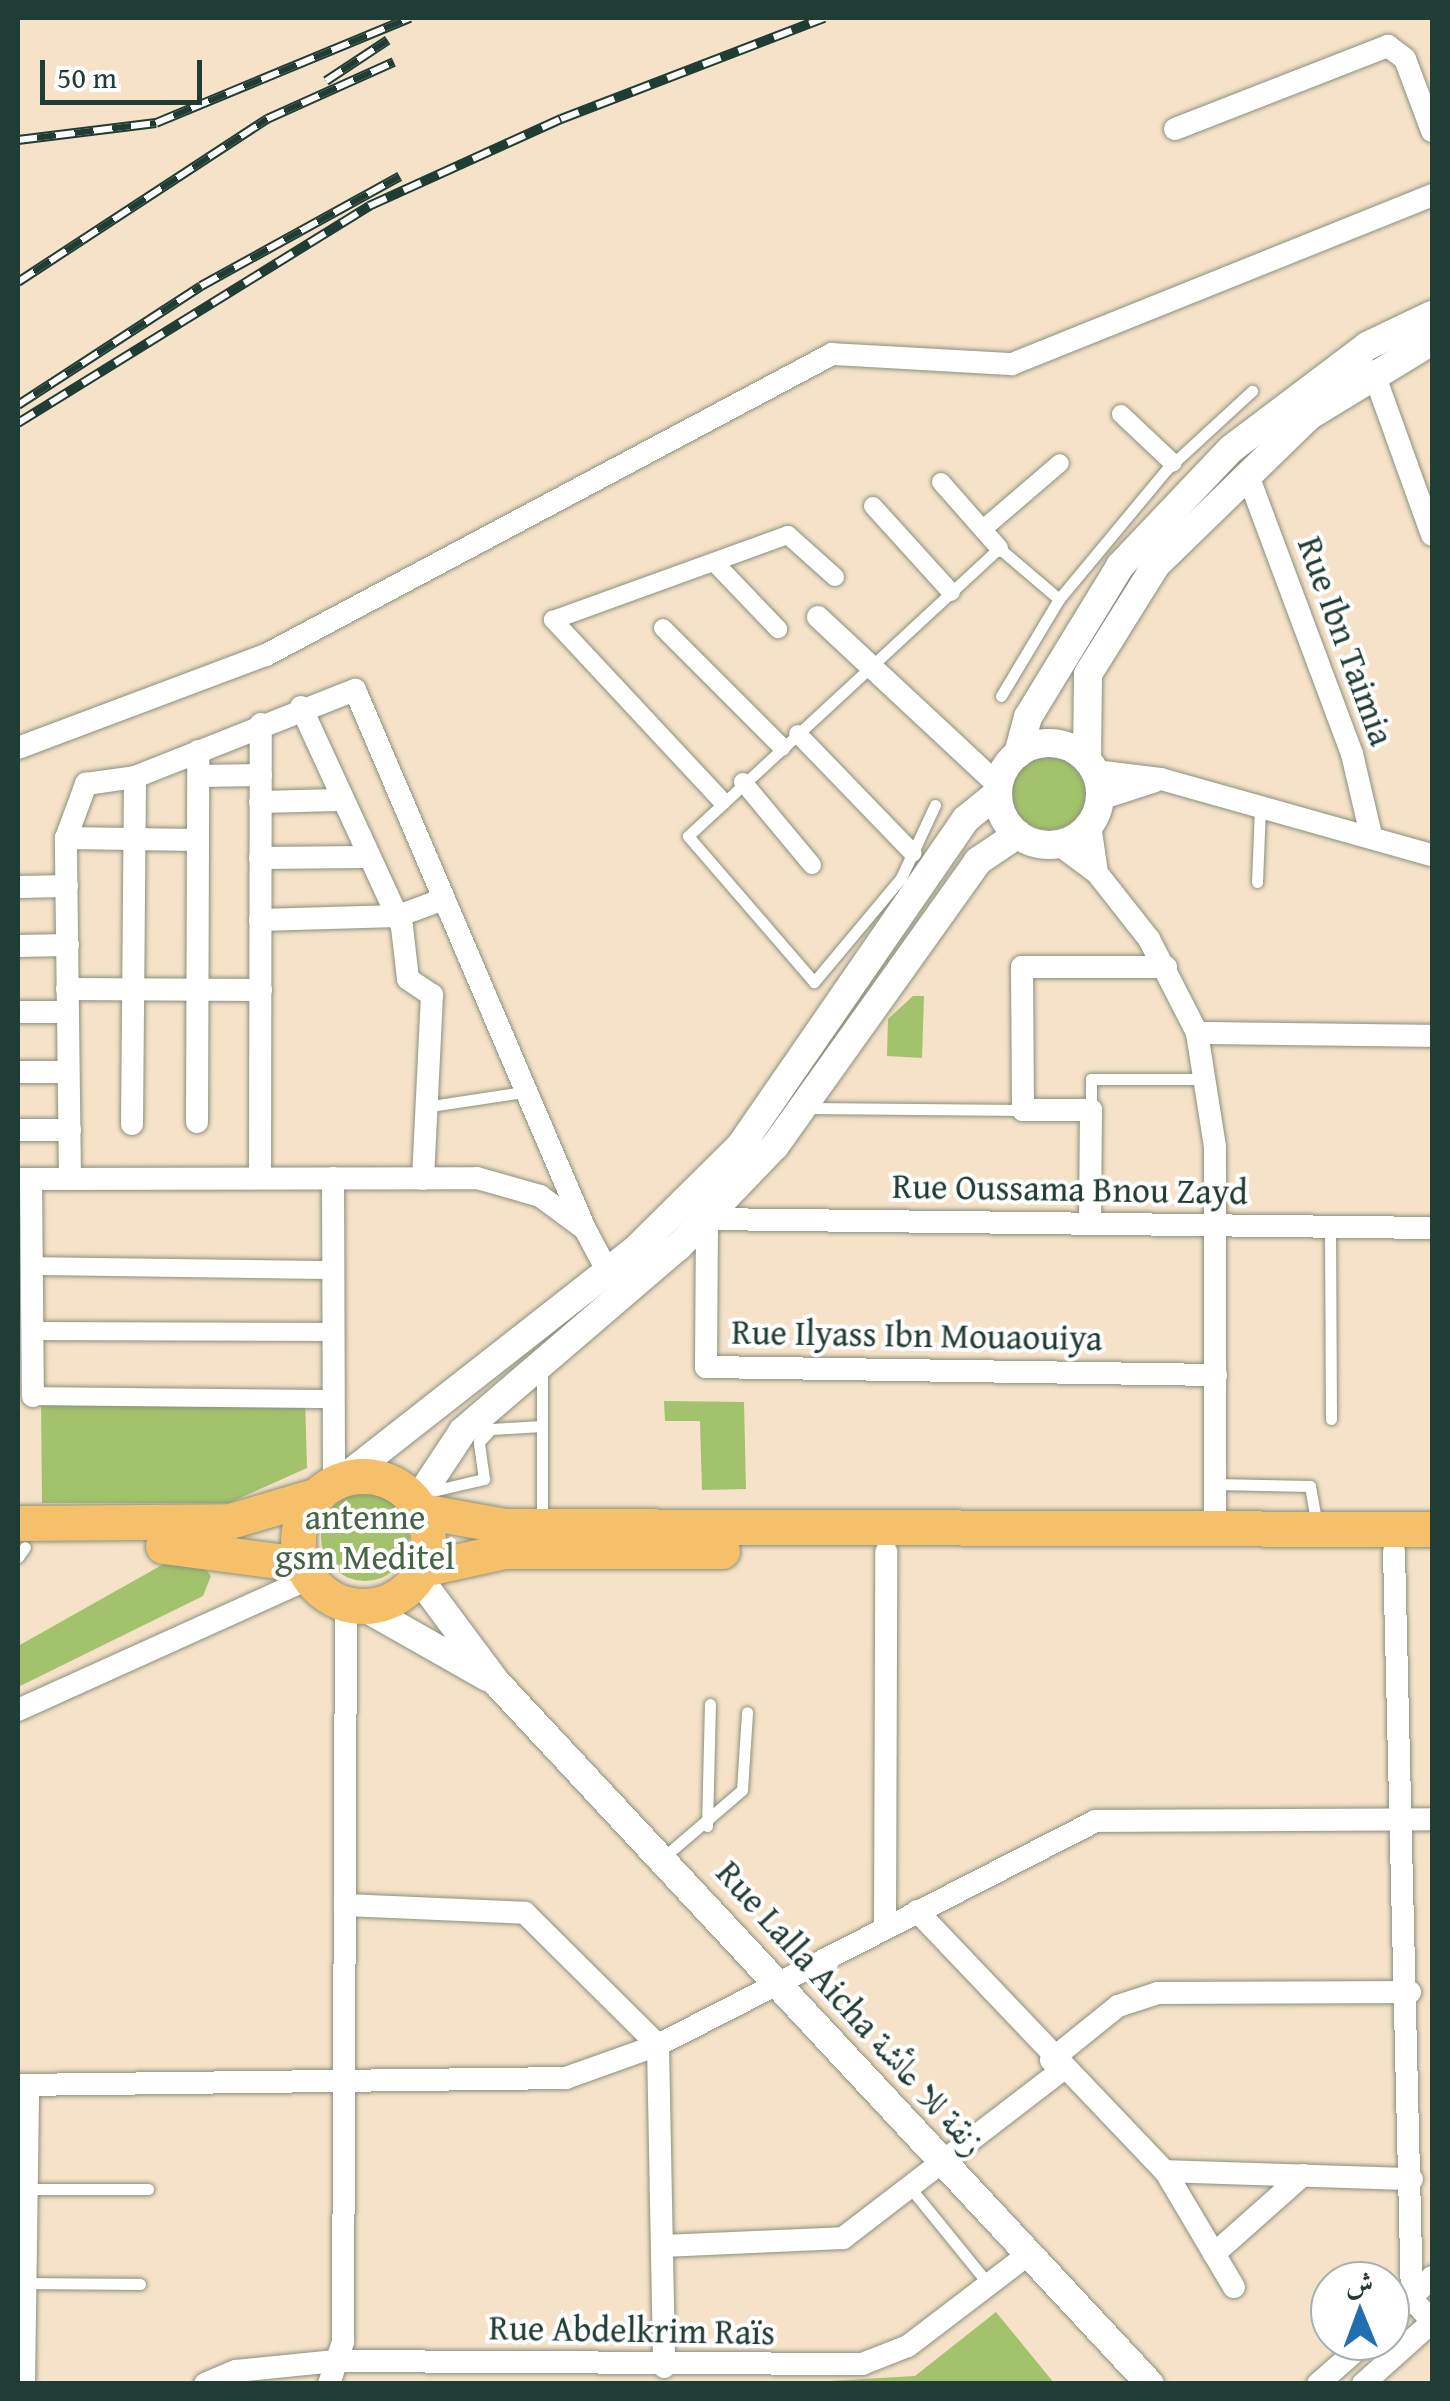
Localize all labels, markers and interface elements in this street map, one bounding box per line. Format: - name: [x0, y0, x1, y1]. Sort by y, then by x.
- scale bar: [45, 40, 208, 102]
- text: 50 m: [57, 55, 117, 99]
- street label: Rue Ibn Taimia: [1289, 531, 1403, 751]
- street label: Rue Oussama Bnou Zayd: [892, 1165, 1248, 1213]
- street label: Rue Ilyass Ibn Mouaouiya: [731, 1311, 1103, 1359]
- park label: antenne gsm Meditel: [275, 1496, 455, 1578]
- street label: Rue Lalla Aicha زنقة للا عائشة: [708, 1852, 994, 2164]
- north arrow: [1310, 2261, 1410, 2361]
- text: ش: [1345, 2262, 1374, 2303]
- street label: Rue Abdelkrim Raïs: [489, 2307, 775, 2353]

